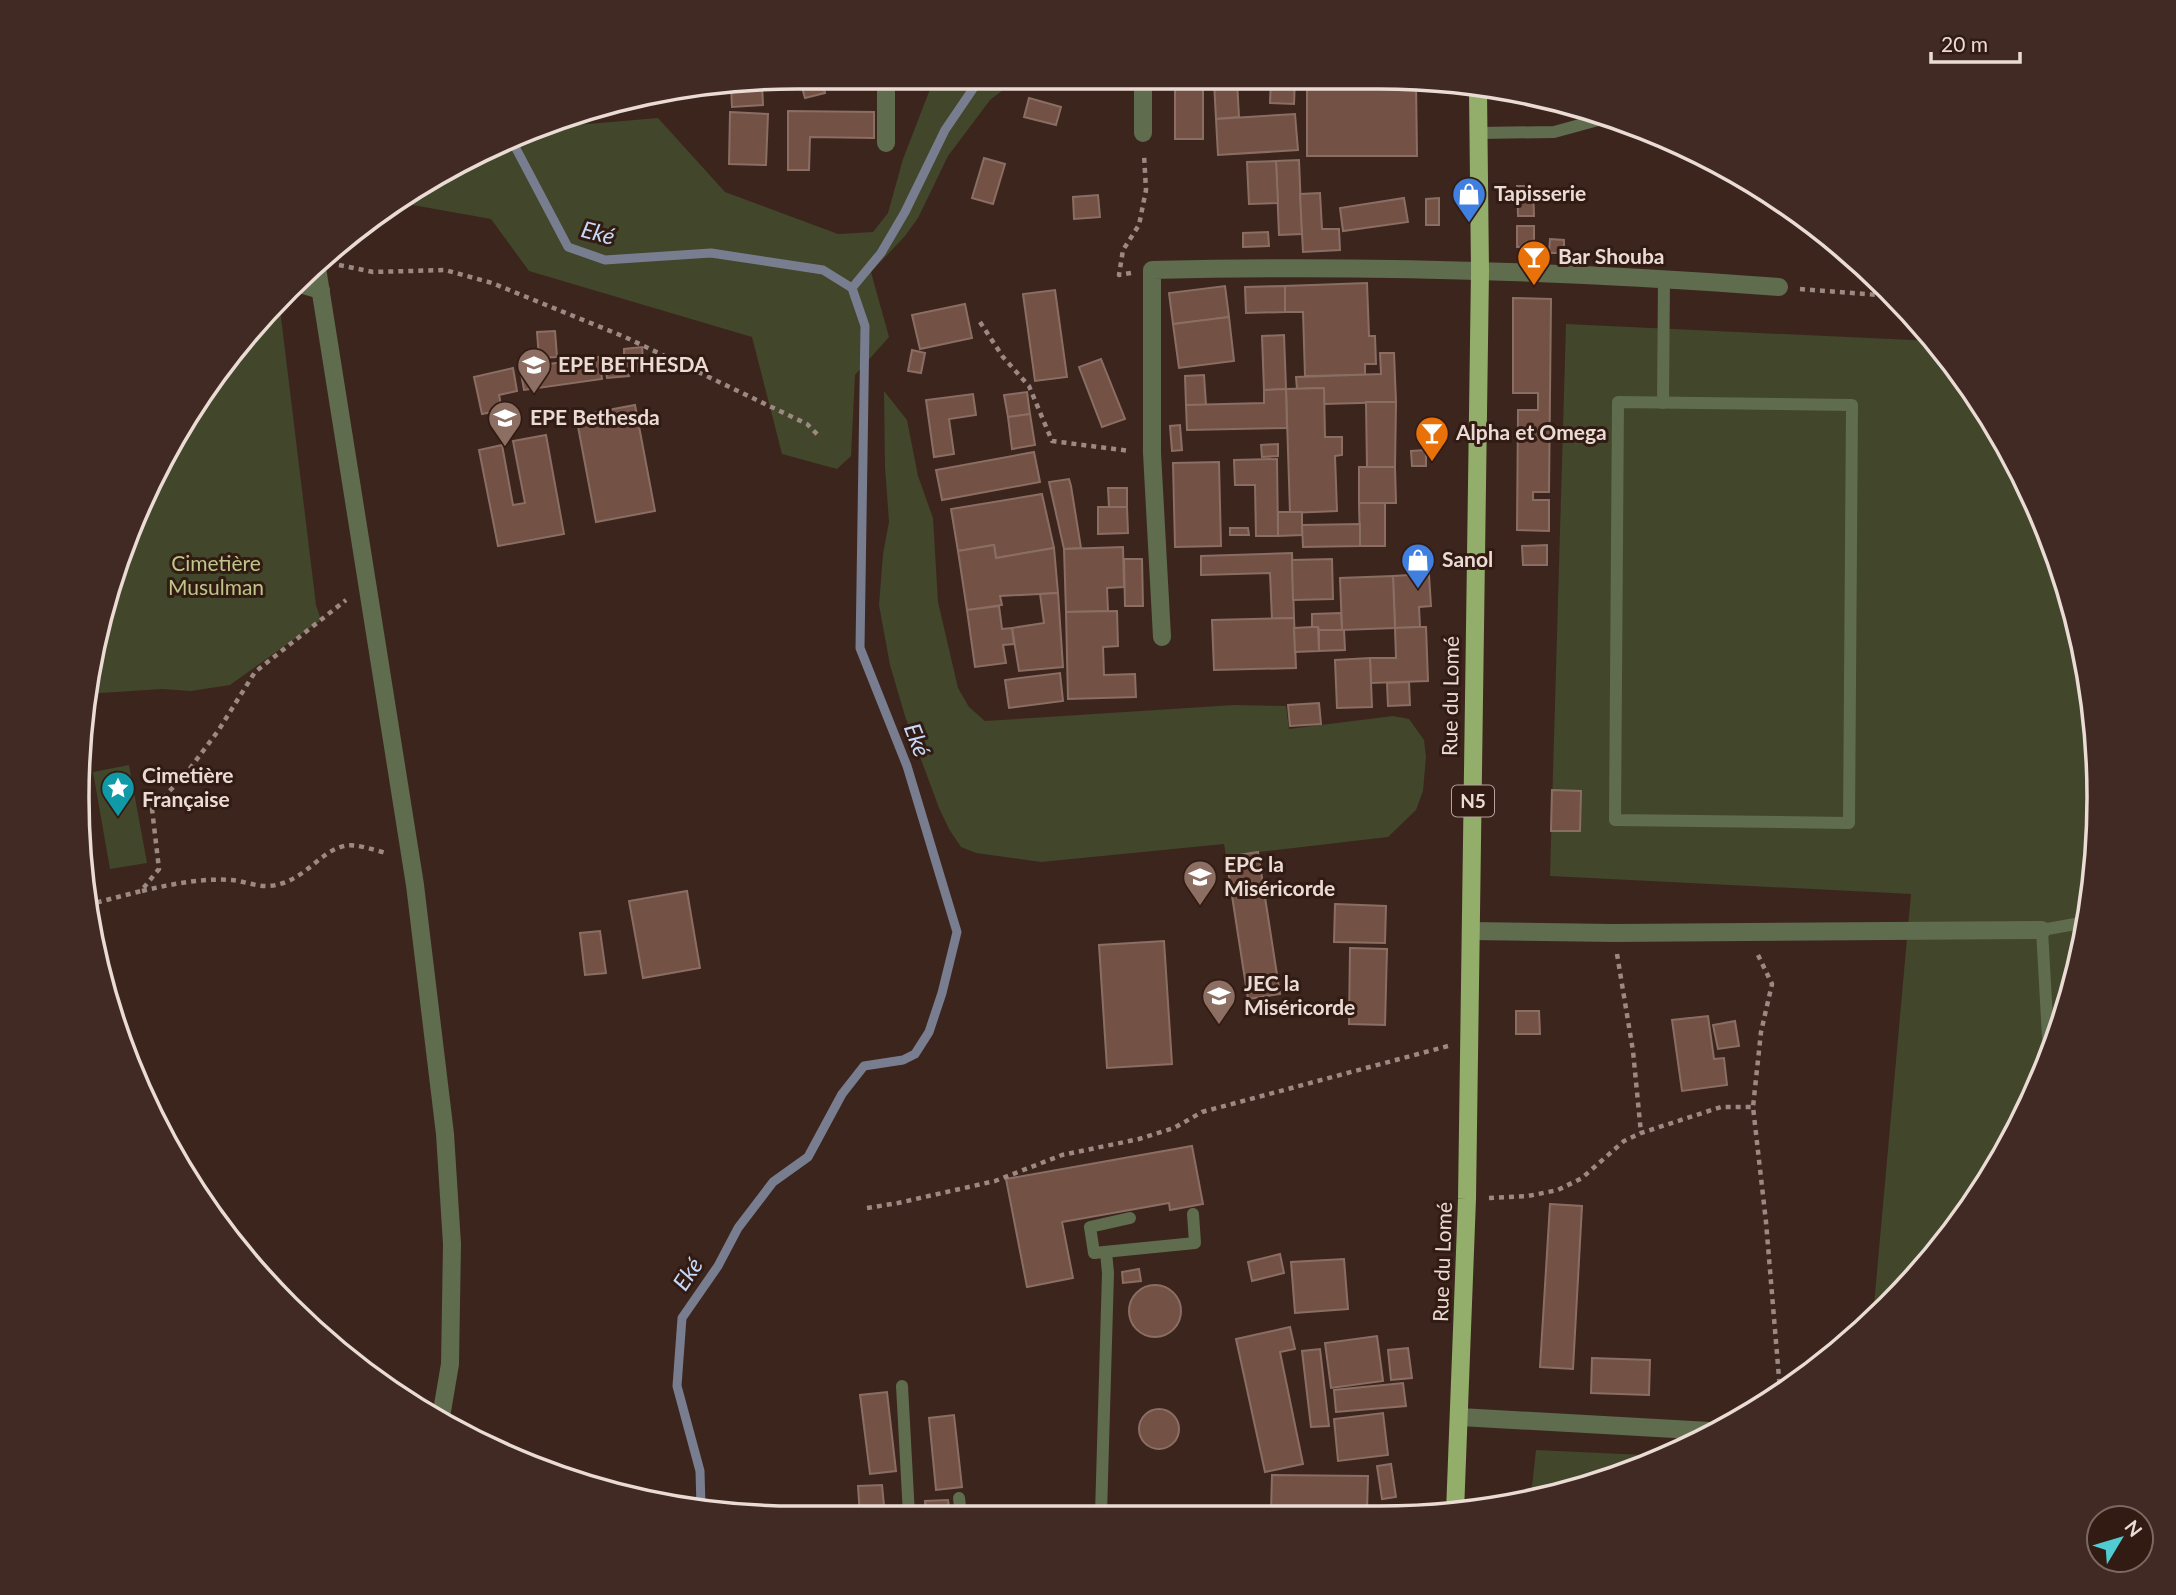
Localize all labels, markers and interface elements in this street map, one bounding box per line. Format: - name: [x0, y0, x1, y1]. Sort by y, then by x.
- scale bar: [1931, 21, 2020, 65]
- text: 20 m: [1941, 31, 1988, 56]
- shop icon: Tapisserie: [1450, 175, 1488, 224]
- place label: Tapisserie: [1494, 180, 1586, 205]
- water label: Eké: [578, 214, 618, 250]
- bar icon: Bar Shouba: [1515, 238, 1553, 287]
- place label: Bar Shouba: [1558, 243, 1665, 268]
- school or university icon: EPE BETHESDA: [515, 346, 553, 395]
- place label: EPE BETHESDA: [558, 351, 709, 376]
- school or university icon: EPE Bethesda: [486, 399, 524, 448]
- place label: EPE Bethesda: [530, 404, 660, 429]
- bar icon: Alpha et Omega: [1413, 414, 1451, 463]
- place label: Alpha et Omega: [1455, 419, 1607, 444]
- shop icon: Sanol: [1399, 541, 1437, 590]
- place label: Sanol: [1442, 546, 1493, 571]
- park label: Cimetière Musulman: [168, 550, 264, 599]
- street label: Rue du Lomé: [1436, 636, 1463, 756]
- water label: Eké: [899, 719, 937, 760]
- place label: Cimetière Française: [142, 762, 233, 811]
- place icon: Cimetière Française: [99, 769, 137, 818]
- road number: N5: [1452, 786, 1494, 816]
- place label: EPC la Miséricorde: [1224, 851, 1335, 900]
- school or university icon: EPC la Miséricorde: [1181, 858, 1219, 907]
- place label: JEC la Miséricorde: [1244, 970, 1355, 1019]
- school or university icon: JEC la Miséricorde: [1200, 977, 1238, 1026]
- street label: Rue du Lomé: [1427, 1202, 1456, 1322]
- water label: Eké: [666, 1252, 708, 1295]
- north arrow: [2085, 1504, 2155, 1574]
- text: N: [2120, 1515, 2147, 1541]

